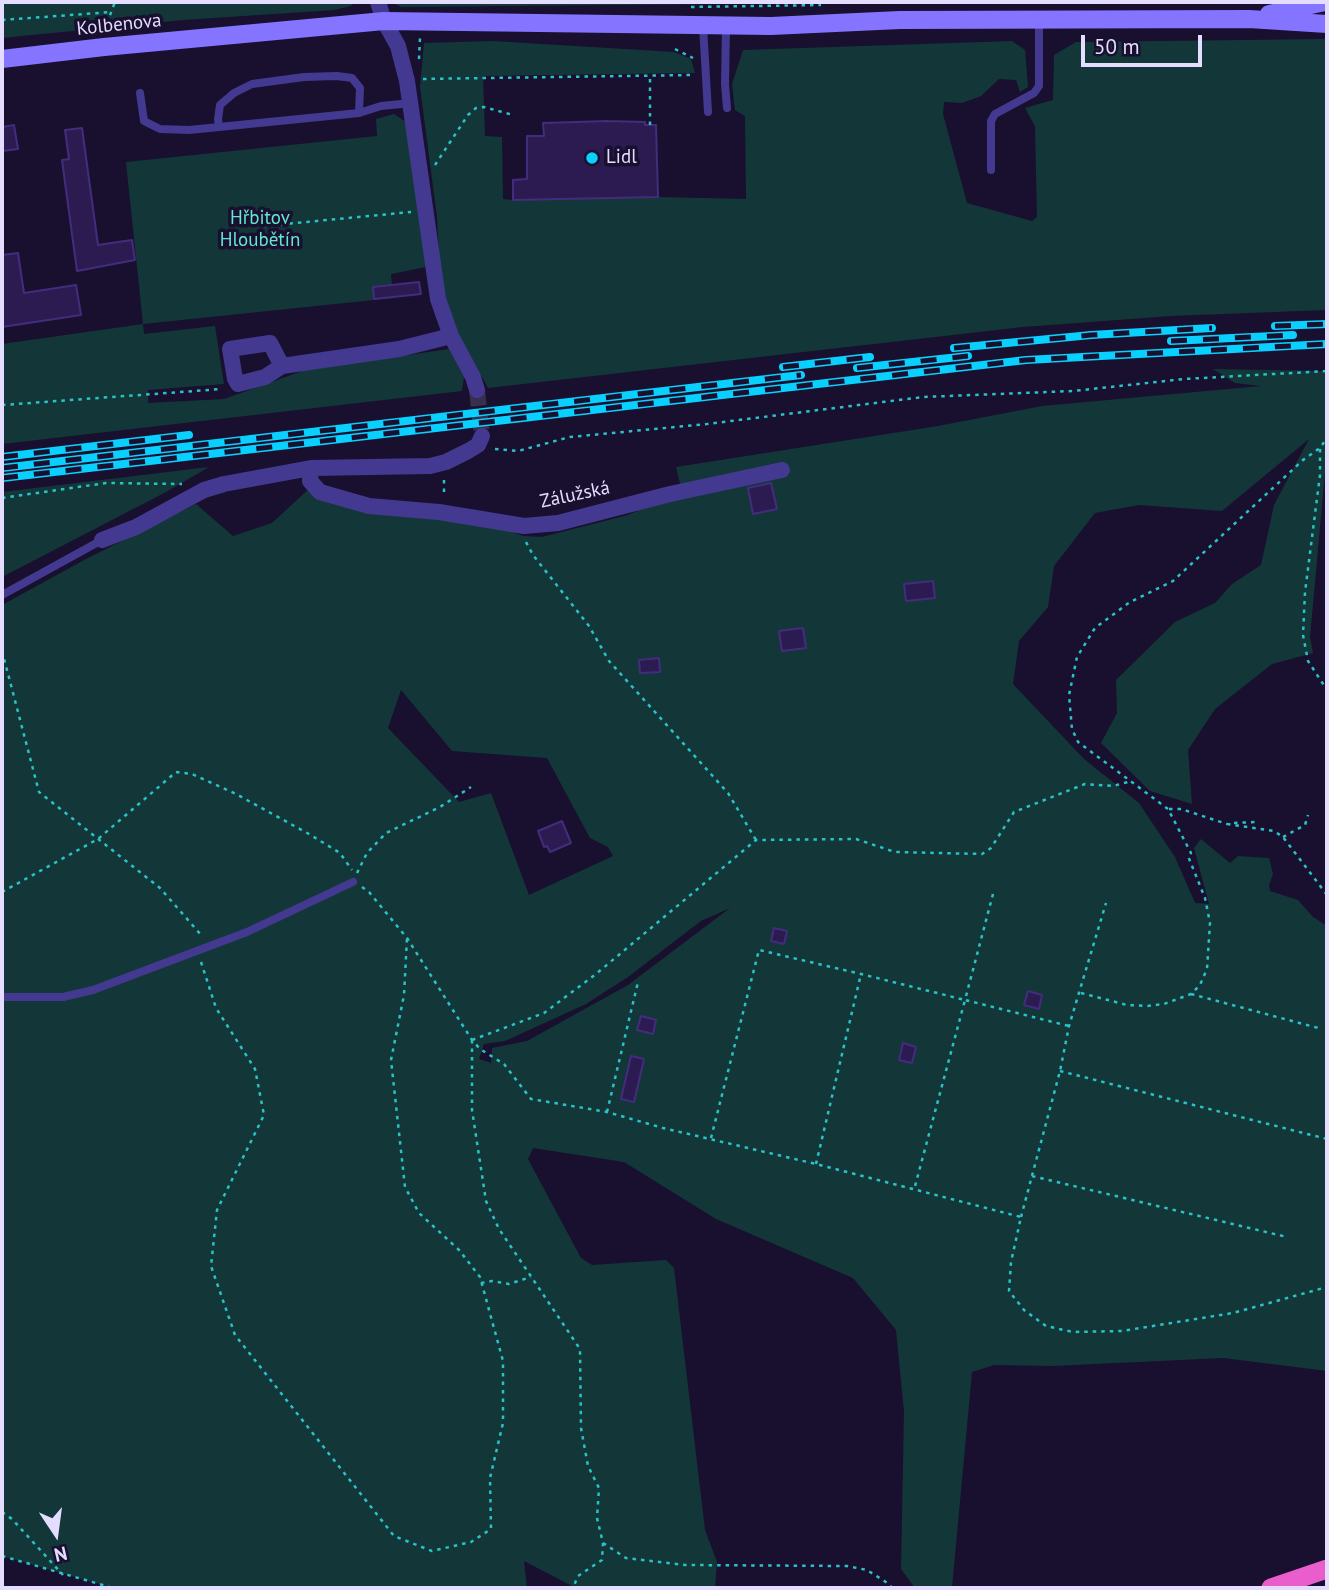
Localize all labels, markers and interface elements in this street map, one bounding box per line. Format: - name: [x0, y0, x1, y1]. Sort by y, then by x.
- street label: Kolbenova: [75, 9, 163, 41]
- scale bar: [1084, 21, 1205, 65]
- text: 50 m: [1094, 33, 1140, 60]
- place label: Lidl: [606, 147, 637, 169]
- marker: Lidl: [584, 150, 600, 166]
- park label: Hřbitov Hloubětín: [220, 208, 300, 252]
- street label: Zálužská: [538, 477, 612, 513]
- north arrow: [21, 1499, 91, 1569]
- text: N: [52, 1541, 70, 1568]

